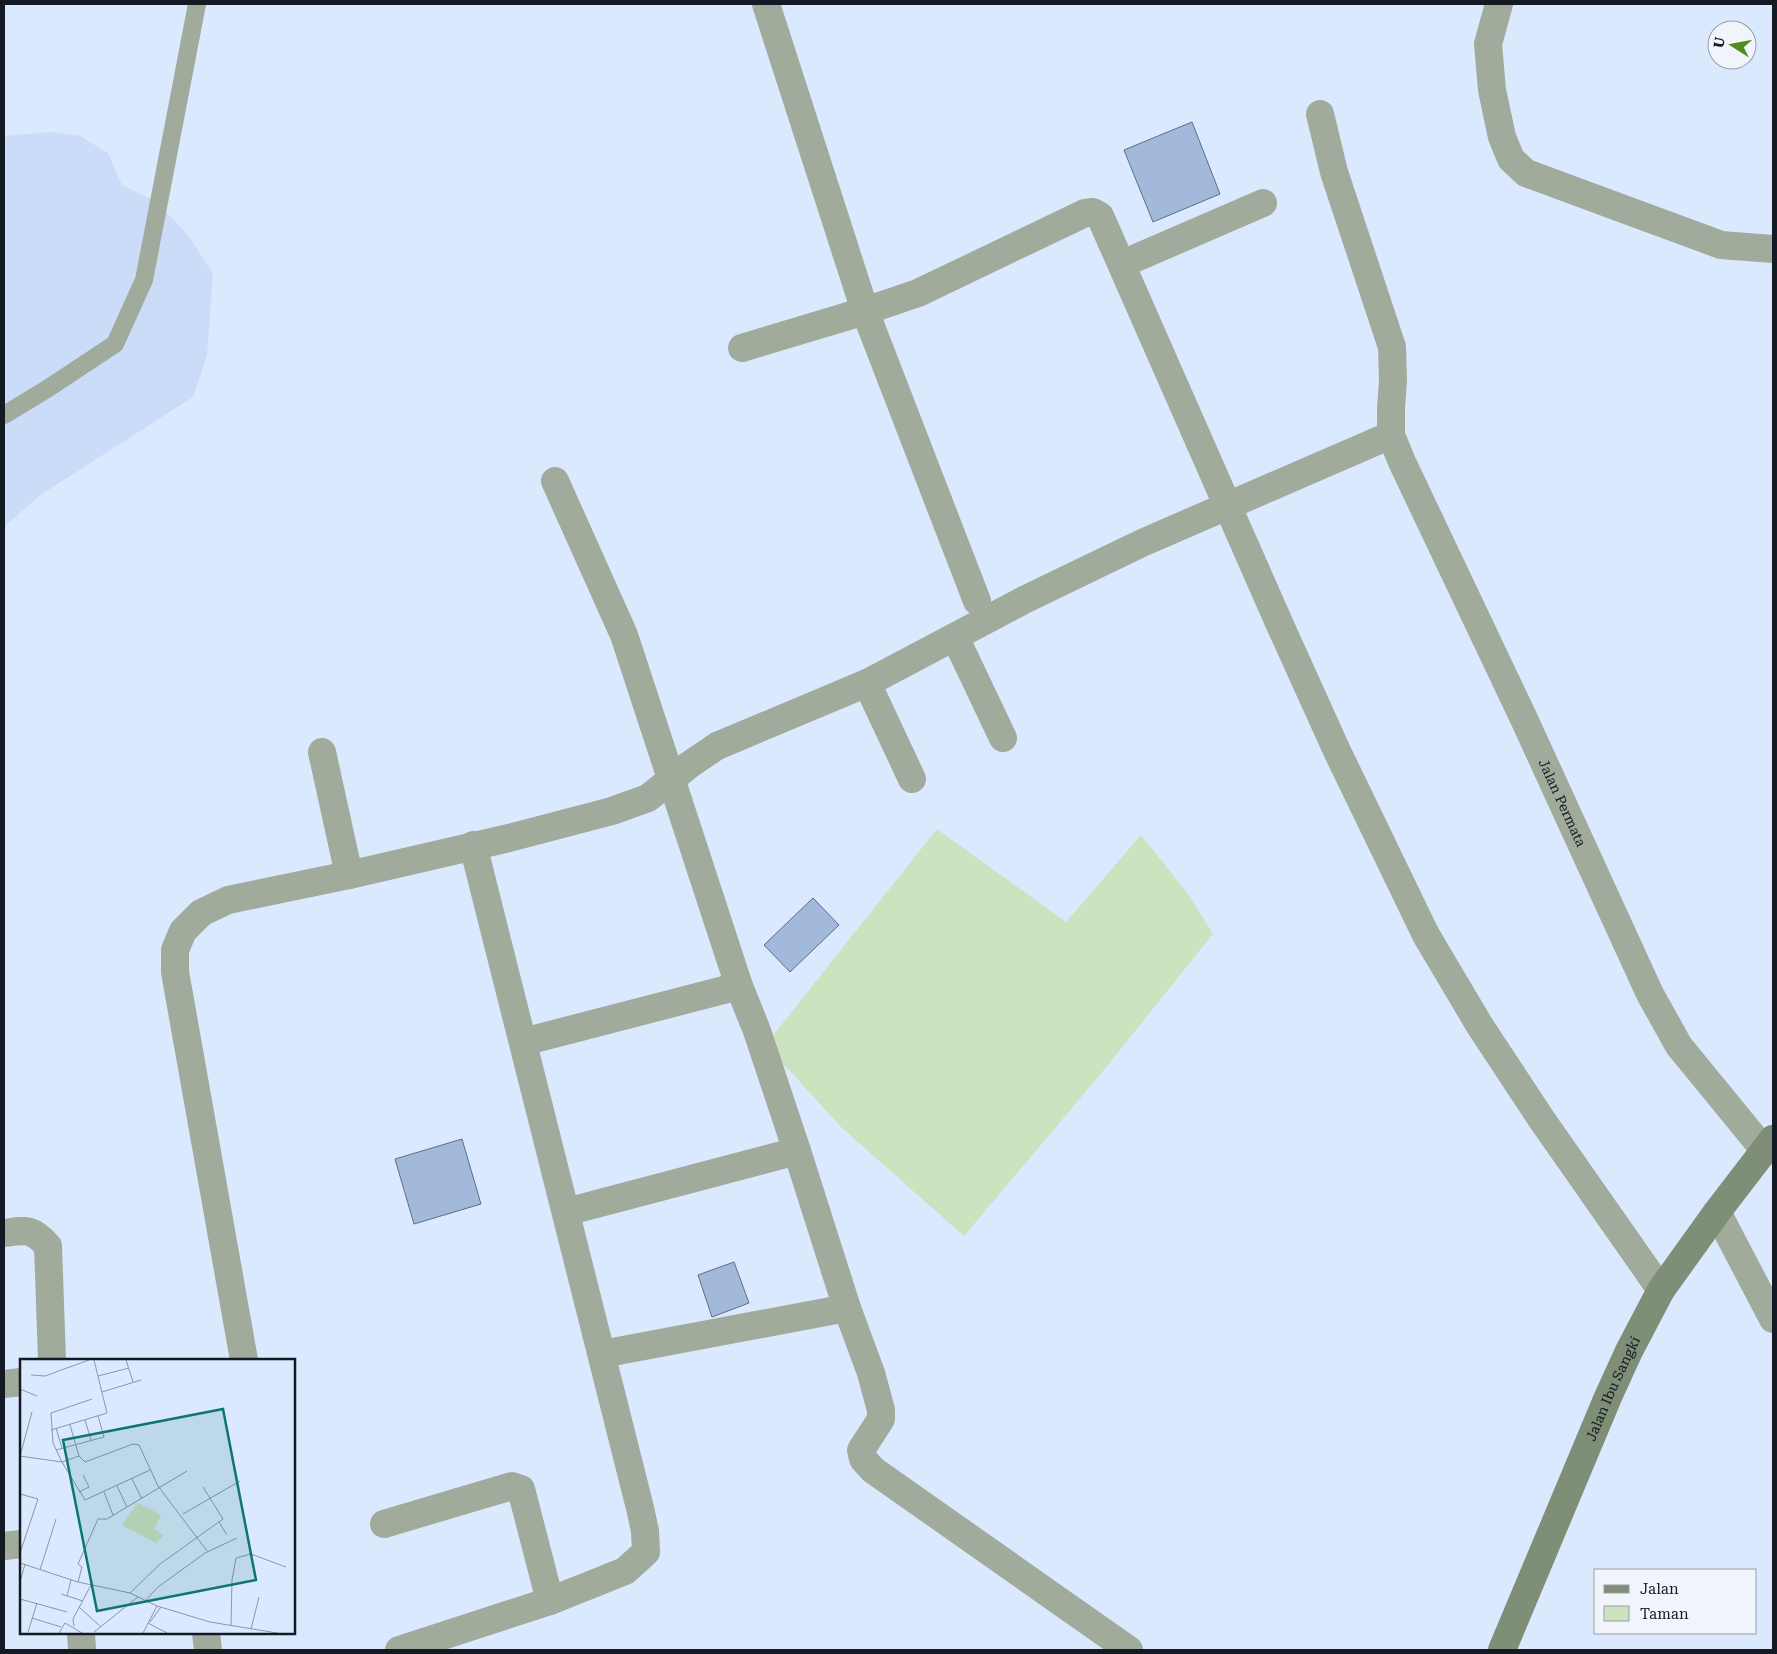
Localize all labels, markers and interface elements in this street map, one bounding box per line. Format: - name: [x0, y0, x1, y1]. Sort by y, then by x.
- north arrow: [1707, 20, 1757, 70]
- text: U: [1710, 35, 1728, 49]
- street label: Jalan Permata: [1535, 756, 1590, 850]
- street label: Jalan Ibu Sangki: [1583, 1333, 1644, 1443]
- inset map: [20, 1359, 295, 1634]
- legend: [1594, 1569, 1757, 1634]
- text: Jalan: [1640, 1580, 1679, 1598]
- text: Taman: [1640, 1605, 1689, 1623]

